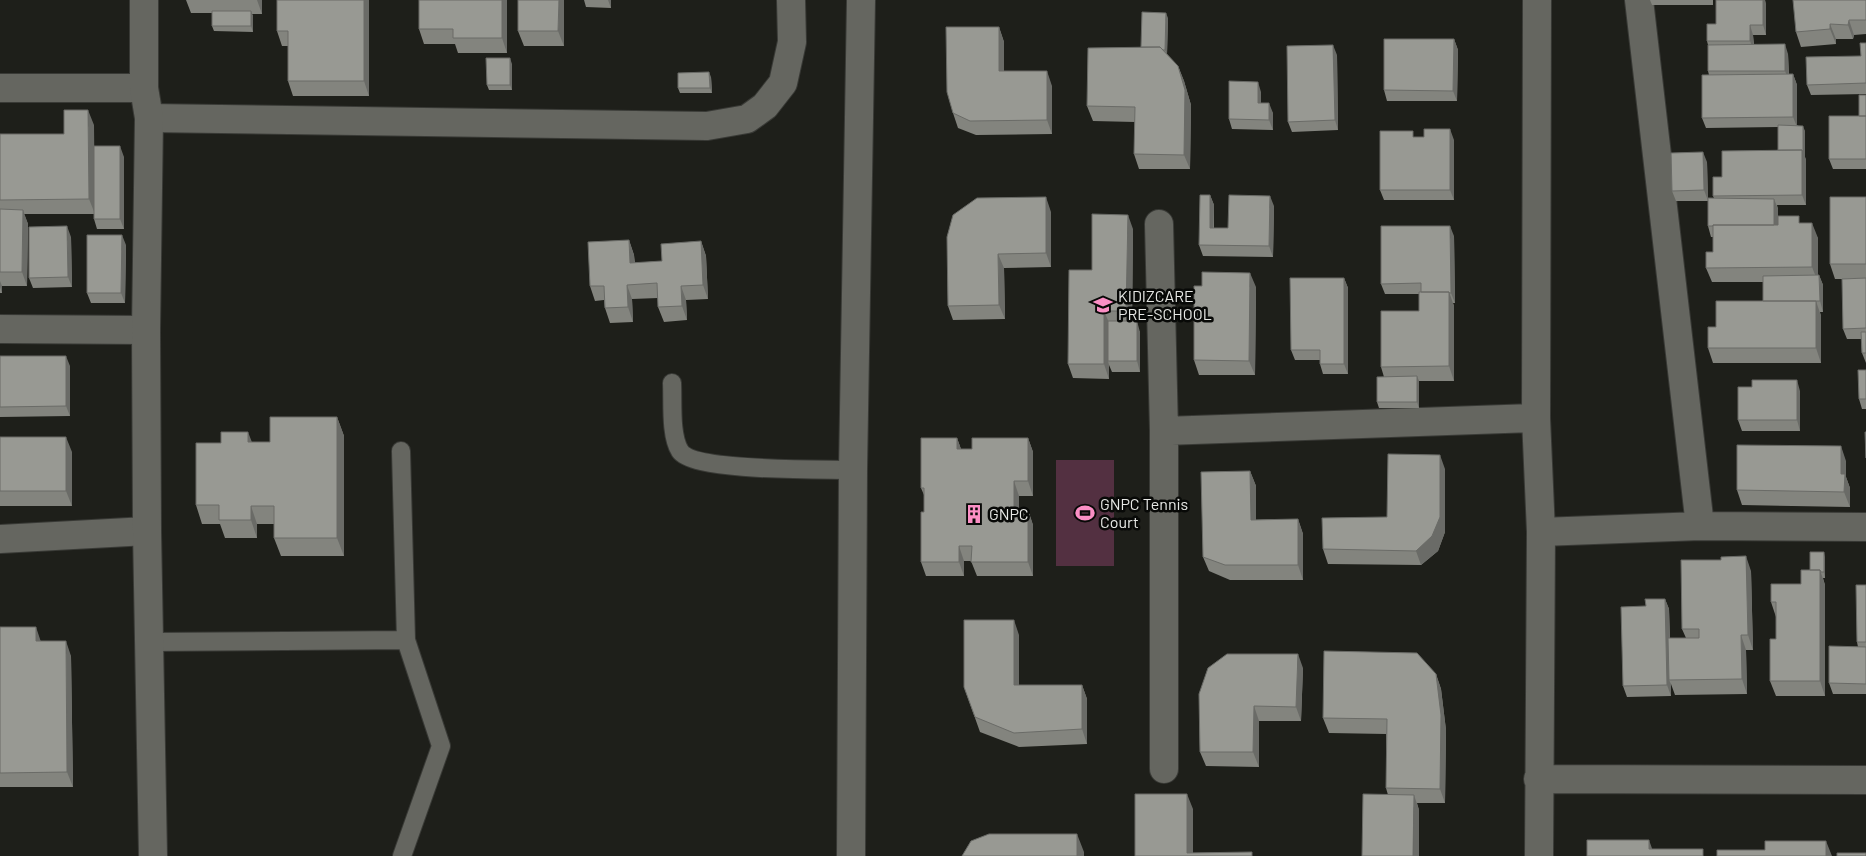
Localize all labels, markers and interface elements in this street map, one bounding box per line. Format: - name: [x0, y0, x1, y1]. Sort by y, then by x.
- place label: KIDIZCARE PRE-SCHOOL: [1118, 286, 1212, 323]
- school or university icon: KIDIZCARE PRE-SCHOOL: [1092, 294, 1114, 316]
- place label: GNPC Tennis Court: [1100, 494, 1188, 531]
- sports icon: GNPC Tennis Court: [1074, 502, 1096, 524]
- building icon: GNPC: [963, 503, 985, 525]
- place label: GNPC: [989, 504, 1029, 523]

